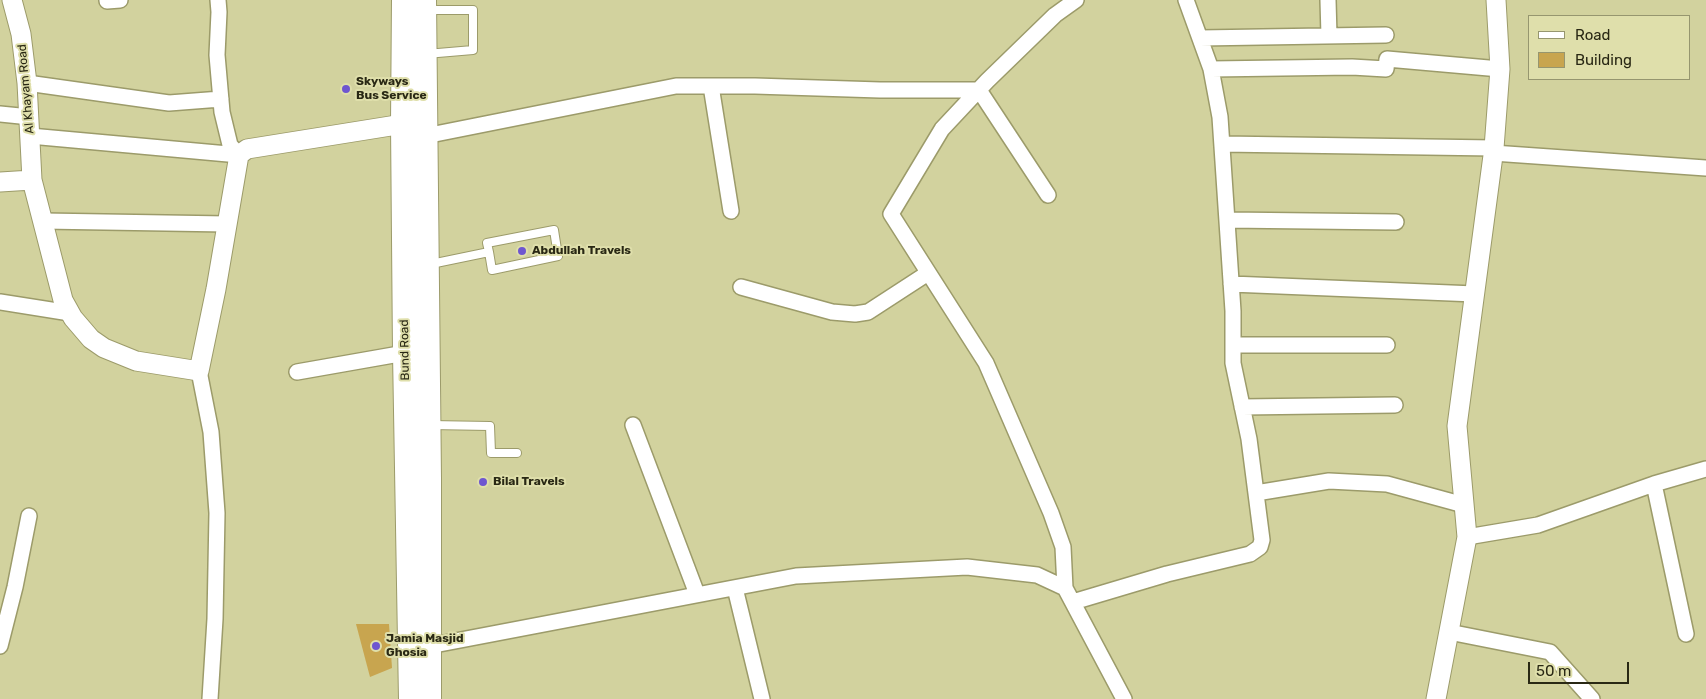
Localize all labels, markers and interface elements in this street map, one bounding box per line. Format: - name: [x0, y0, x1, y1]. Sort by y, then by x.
- legend: [1528, 15, 1691, 80]
- text: Road: [1575, 26, 1611, 44]
- street label: Al Khayam Road: [15, 44, 37, 134]
- text: Building: [1575, 51, 1632, 69]
- place label: Skyways Bus Service: [356, 75, 427, 103]
- marker: Skyways Bus Service: [340, 83, 352, 95]
- place label: Abdullah Travels: [532, 244, 631, 258]
- marker: Abdullah Travels: [516, 245, 528, 257]
- street label: Bund Road: [397, 319, 413, 381]
- place label: Bilal Travels: [493, 475, 565, 489]
- marker: Bilal Travels: [477, 476, 489, 488]
- place label: Jamia Masjid Ghosia: [386, 632, 463, 660]
- marker: Jamia Masjid Ghosia: [370, 640, 382, 652]
- scale bar: [1531, 652, 1632, 684]
- text: 50 m: [1536, 662, 1571, 680]

